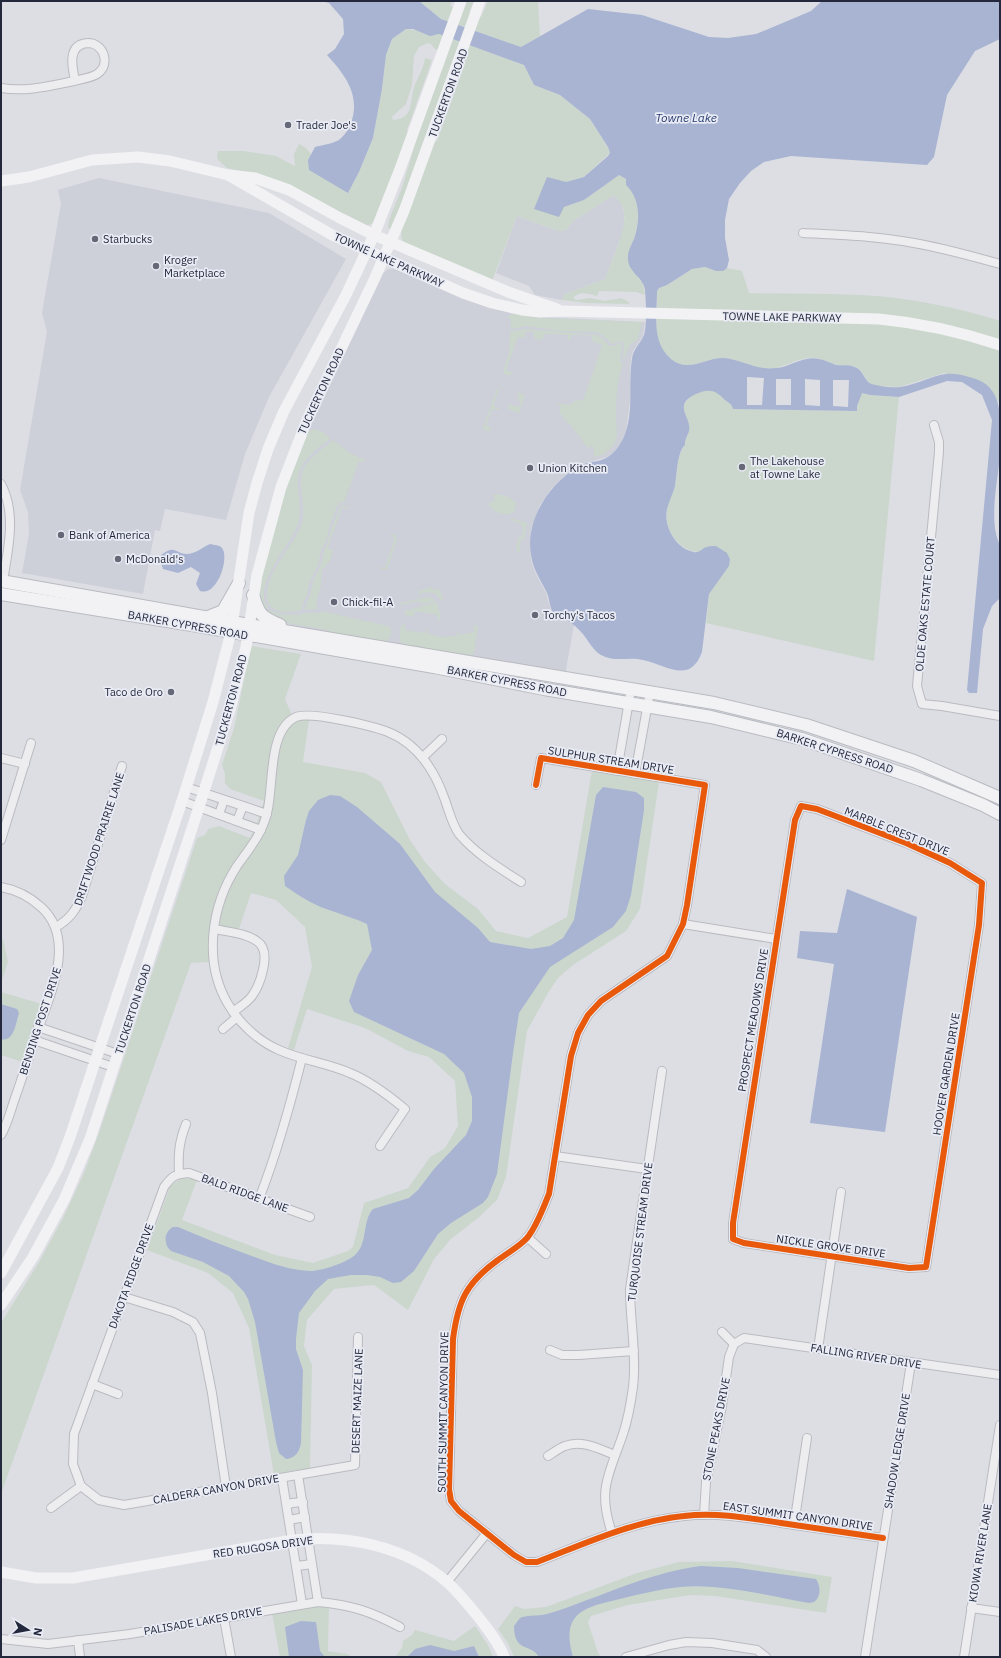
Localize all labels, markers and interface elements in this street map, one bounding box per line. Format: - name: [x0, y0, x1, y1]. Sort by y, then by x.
- street label: TUCKERTON ROAD: [425, 46, 471, 140]
- water label: Towne Lake: [655, 110, 717, 125]
- place label: Trader Joe's: [296, 118, 356, 132]
- marker: Trader Joe's: [283, 120, 293, 130]
- street label: TOWNE LAKE PARKWAY: [332, 229, 447, 291]
- place label: Starbucks: [103, 232, 152, 246]
- marker: Starbucks: [90, 234, 100, 244]
- place label: Kroger Marketplace: [164, 253, 225, 280]
- marker: Kroger Marketplace: [151, 261, 161, 271]
- street label: TOWNE LAKE PARKWAY: [722, 309, 842, 325]
- street label: TUCKERTON ROAD: [295, 345, 347, 437]
- place label: The Lakehouse at Towne Lake: [750, 454, 824, 481]
- place label: Union Kitchen: [538, 461, 607, 475]
- marker: The Lakehouse at Towne Lake: [737, 462, 747, 472]
- marker: Union Kitchen: [525, 463, 535, 473]
- place label: Bank of America: [69, 528, 150, 542]
- marker: Bank of America: [56, 530, 66, 540]
- street label: OLDE OAKS ESTATE COURT: [912, 535, 938, 672]
- place label: McDonald's: [126, 552, 184, 566]
- marker: McDonald's: [113, 554, 123, 564]
- place label: Chick-fil-A: [342, 595, 393, 609]
- marker: Chick-fil-A: [329, 597, 339, 607]
- street label: BARKER CYPRESS ROAD: [127, 608, 249, 642]
- place label: Torchy's Tacos: [543, 608, 615, 622]
- marker: Torchy's Tacos: [530, 610, 540, 620]
- street label: TUCKERTON ROAD: [212, 653, 250, 747]
- street label: BARKER CYPRESS ROAD: [446, 663, 568, 699]
- place label: Taco de Oro: [104, 685, 163, 699]
- marker: Taco de Oro: [166, 687, 176, 697]
- street label: BARKER CYPRESS ROAD: [775, 726, 895, 776]
- street label: SULPHUR STREAM DRIVE: [547, 743, 675, 777]
- street label: DRIFTWOOD PRAIRIE LANE: [71, 771, 127, 907]
- street label: MARBLE CREST DRIVE: [842, 804, 952, 858]
- street label: PROSPECT MEADOWS DRIVE: [735, 947, 771, 1093]
- street label: TUCKERTON ROAD: [112, 962, 154, 1056]
- street label: BENDING POST DRIVE: [16, 965, 64, 1077]
- street label: HOOVER GARDEN DRIVE: [929, 1012, 963, 1136]
- street label: TURQUOISE STREAM DRIVE: [625, 1162, 655, 1302]
- street label: BALD RIDGE LANE: [199, 1171, 291, 1215]
- street label: DAKOTA RIDGE DRIVE: [105, 1221, 157, 1331]
- street label: NICKLE GROVE DRIVE: [775, 1231, 887, 1261]
- street label: SOUTH SUMMIT CANYON DRIVE: [435, 1331, 451, 1493]
- street label: FALLING RIVER DRIVE: [809, 1340, 923, 1372]
- street label: DESERT MAIZE LANE: [348, 1348, 366, 1454]
- street label: STONE PEAKS DRIVE: [699, 1376, 733, 1482]
- street label: SHADOW LEDGE DRIVE: [881, 1392, 913, 1510]
- street label: CALDERA CANYON DRIVE: [152, 1471, 280, 1507]
- street label: EAST SUMMIT CANYON DRIVE: [722, 1499, 874, 1533]
- street label: KIOWA RIVER LANE: [965, 1503, 995, 1603]
- street label: RED RUGOSA DRIVE: [212, 1533, 314, 1561]
- street label: PALISADE LAKES DRIVE: [143, 1604, 263, 1638]
- north arrow: [8, 1610, 48, 1650]
- text: N: [30, 1627, 45, 1637]

